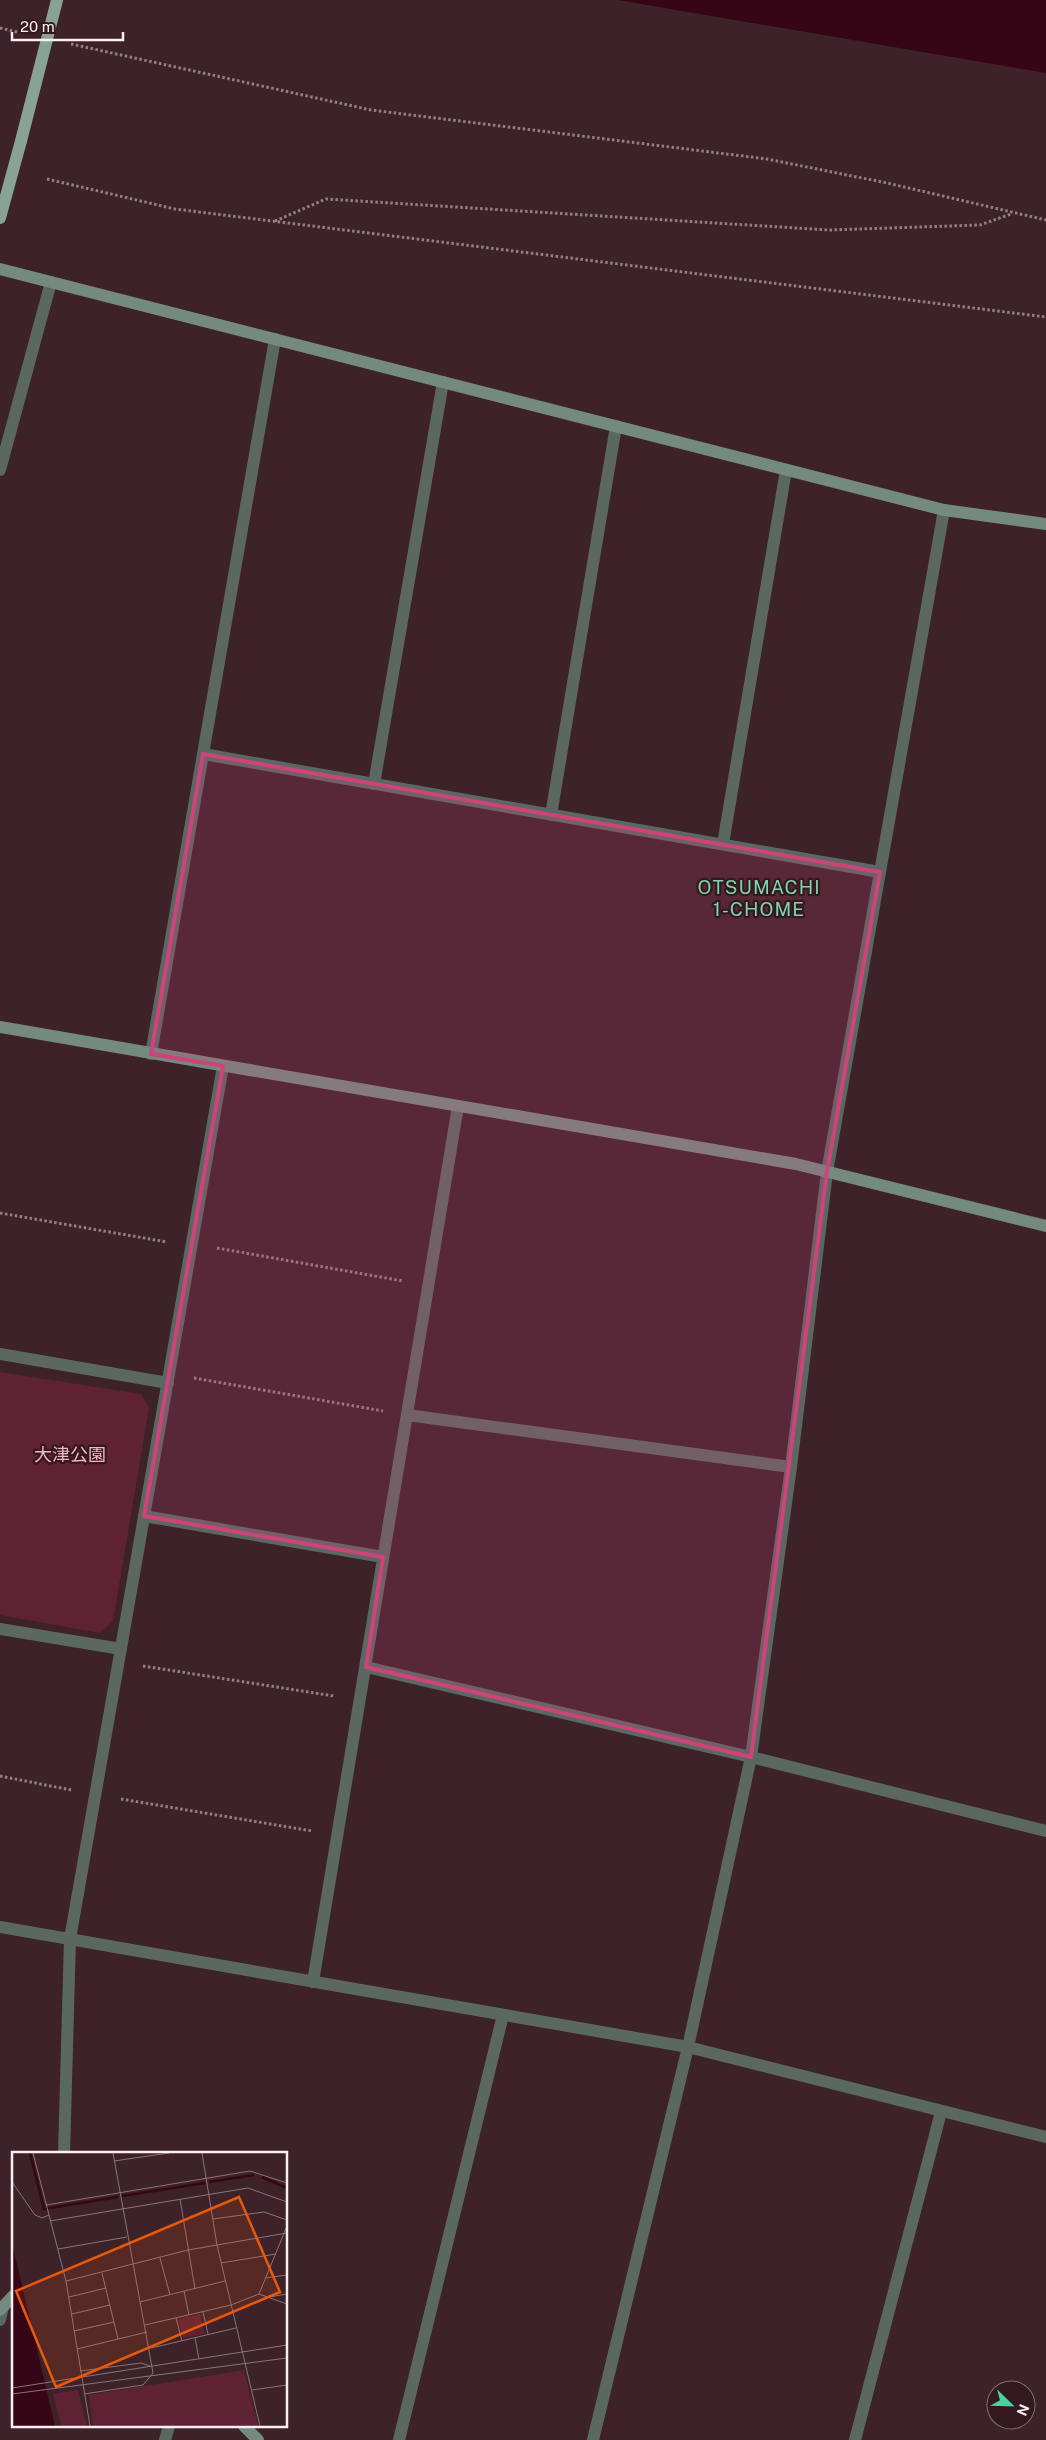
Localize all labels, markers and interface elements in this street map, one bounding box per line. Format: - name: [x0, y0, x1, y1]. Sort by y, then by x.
- scale bar: [12, 10, 124, 42]
- text: 20 m: [20, 18, 55, 35]
- district label: OTSUMACHI 1-CHOME: [697, 876, 821, 920]
- park label: 大津公園: [34, 1444, 106, 1465]
- inset map: [12, 2152, 288, 2428]
- north arrow: [986, 2380, 1036, 2430]
- text: N: [1013, 2402, 1032, 2418]

